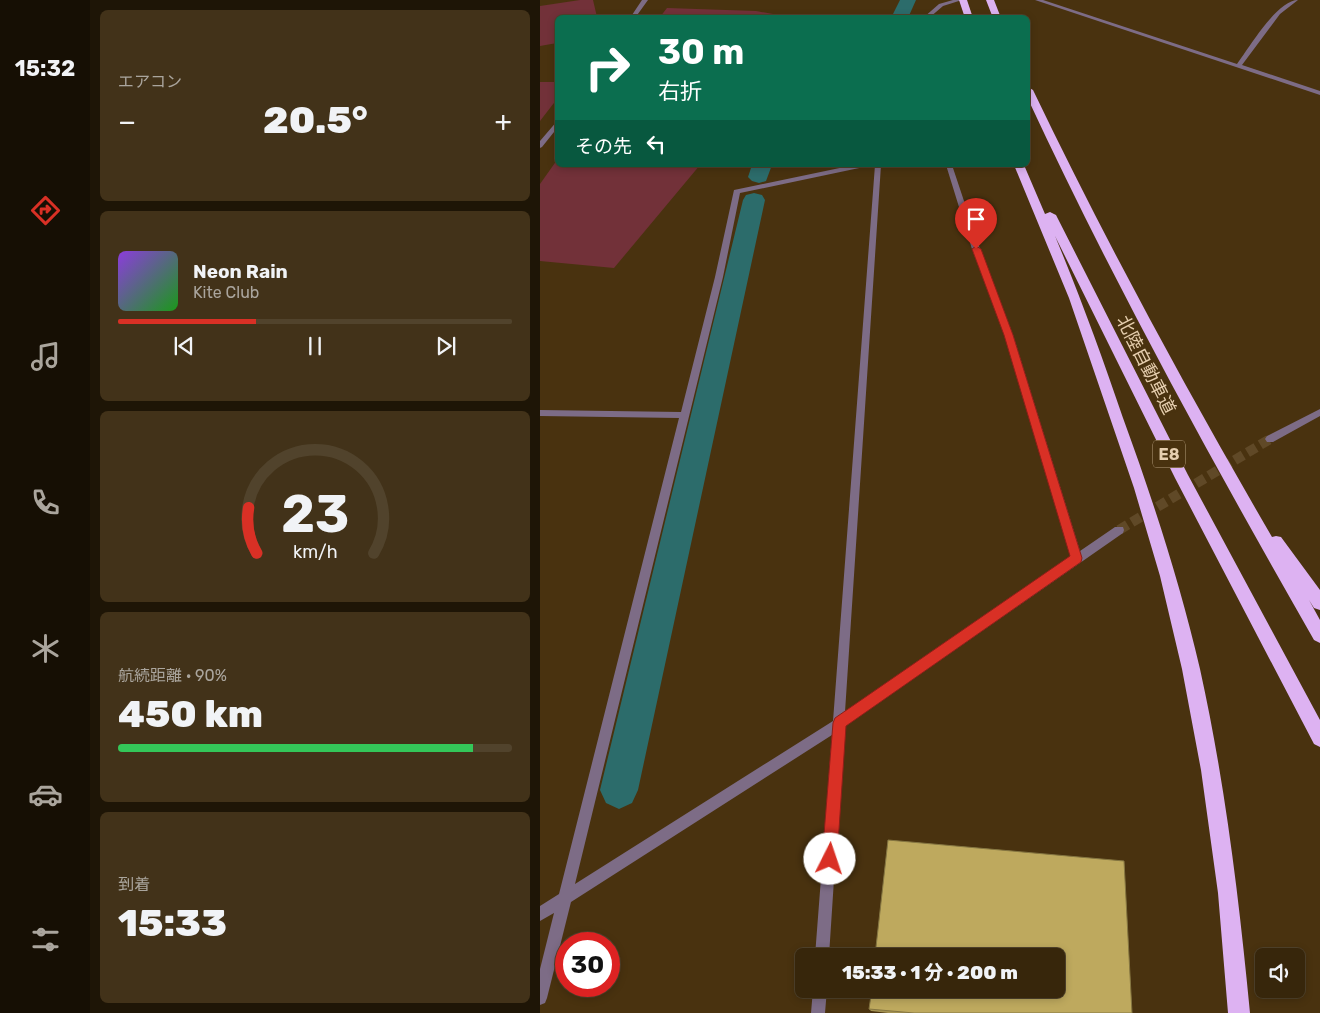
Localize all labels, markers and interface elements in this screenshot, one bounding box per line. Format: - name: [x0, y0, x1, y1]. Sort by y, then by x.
- text: 30 m: [658, 31, 744, 73]
- icon: right: [575, 35, 640, 100]
- text: 15:32: [15, 55, 75, 82]
- text: エアコン: [118, 72, 182, 91]
- text: 右折: [658, 78, 702, 105]
- text: 20.5°: [263, 97, 368, 143]
- text: −: [118, 105, 136, 138]
- text: +: [495, 105, 512, 138]
- icon: left: [642, 130, 670, 158]
- text: その先: [575, 135, 632, 158]
- icon: directions: [28, 193, 63, 228]
- pin: [955, 198, 997, 249]
- icon: arrive: [962, 205, 990, 233]
- text: Neon Rain: [193, 260, 288, 283]
- text: Kite Club: [193, 283, 259, 302]
- street label: 北陸自動車道: [1112, 312, 1180, 418]
- icon: previous: [170, 332, 198, 360]
- icon: pause: [301, 332, 329, 360]
- icon: next: [432, 332, 460, 360]
- icon: music: [28, 339, 63, 374]
- road number: E8: [1153, 440, 1185, 468]
- text: 23: [281, 483, 349, 545]
- icon: phone: [28, 485, 63, 520]
- text: km/h: [293, 541, 337, 562]
- icon: climate: [28, 631, 63, 666]
- text: 航続距離 · 90%: [118, 666, 227, 685]
- text: 450 km: [118, 691, 263, 737]
- icon: car: [28, 777, 63, 812]
- position arrow: [803, 832, 855, 884]
- text: 到着: [118, 875, 150, 894]
- text: 15:33: [118, 900, 227, 946]
- icon: filters: [28, 922, 63, 957]
- speed limit sign: 30: [555, 932, 620, 997]
- map controls: [1255, 948, 1305, 998]
- button: sound: [1255, 948, 1305, 998]
- text: 15:33 · 1 分 · 200 m: [842, 961, 1018, 984]

